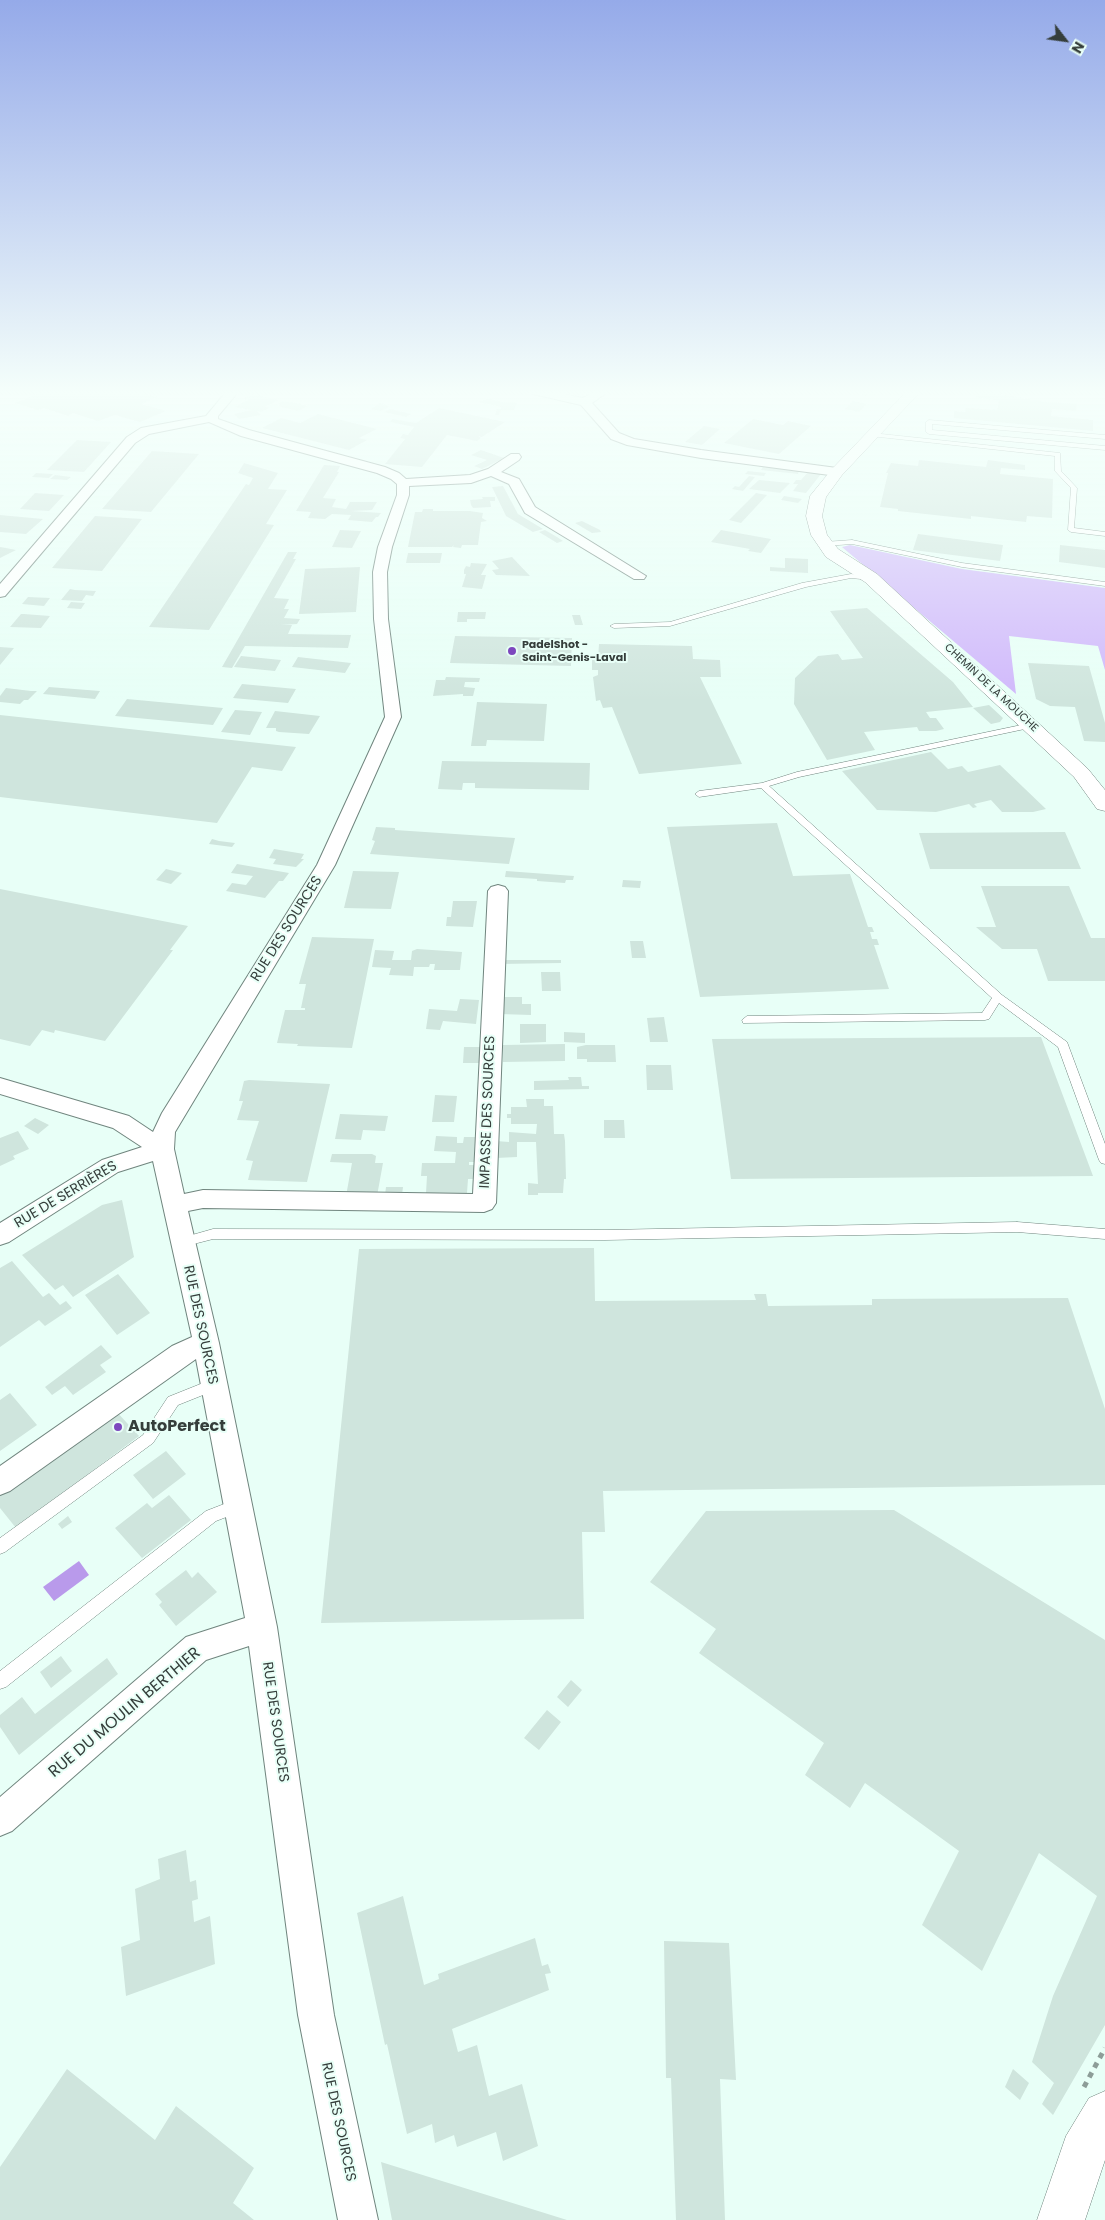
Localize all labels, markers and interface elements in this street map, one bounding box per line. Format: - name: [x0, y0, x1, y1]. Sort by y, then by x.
- north arrow: [1040, 15, 1090, 65]
- text: N: [1067, 38, 1089, 57]
- place label: PadelShot - Saint-Genis-Laval: [522, 638, 626, 664]
- street label: CHEMIN DE LA MOUCHE: [941, 641, 1041, 735]
- marker: PadelShot - Saint-Genis-Laval: [506, 645, 518, 657]
- street label: RUE DES SOURCES: [248, 873, 326, 985]
- street label: IMPASSE DES SOURCES: [477, 1035, 499, 1189]
- street label: RUE DE SERRIÈRES: [12, 1158, 120, 1232]
- street label: RUE DES SOURCES: [179, 1264, 221, 1386]
- place label: AutoPerfect: [128, 1417, 226, 1437]
- marker: AutoPerfect: [112, 1421, 124, 1433]
- street label: RUE DU MOULIN BERTHIER: [45, 1644, 205, 1782]
- street label: RUE DES SOURCES: [258, 1661, 292, 1783]
- street label: RUE DES SOURCES: [317, 2061, 359, 2183]

